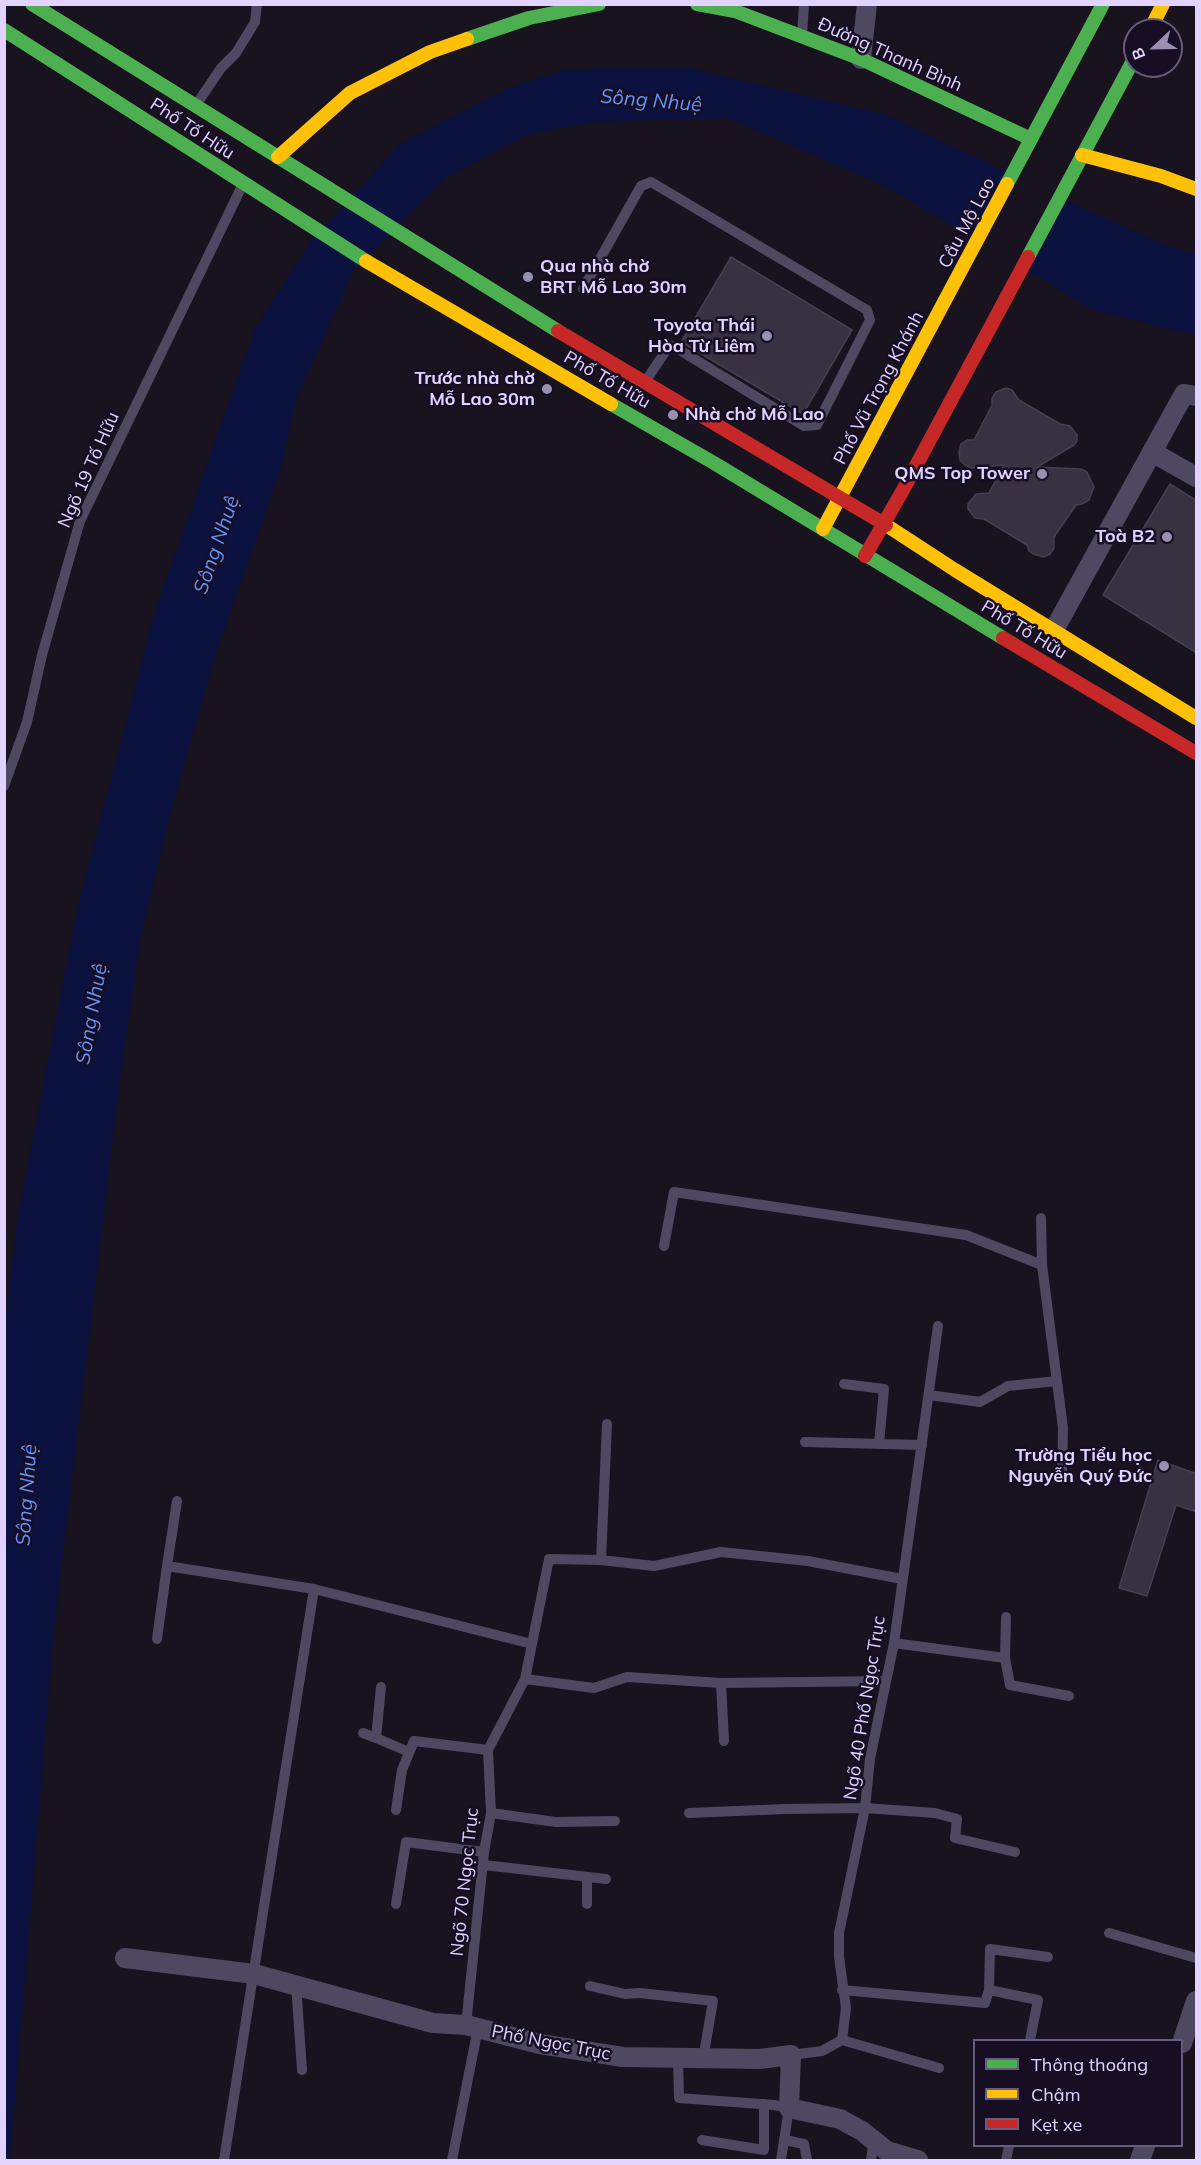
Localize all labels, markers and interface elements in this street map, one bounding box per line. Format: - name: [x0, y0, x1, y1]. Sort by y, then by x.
- street label: Đường Thanh Bình: [814, 13, 966, 97]
- north arrow: [1123, 18, 1183, 78]
- text: B: [1127, 45, 1150, 63]
- water label: Sông Nhuệ: [599, 85, 703, 117]
- street label: Phố Tố Hữu: [146, 94, 238, 164]
- street label: Cầu Mộ Lao: [934, 174, 1000, 272]
- place label: Qua nhà chờ BRT Mỗ Lao 30m: [540, 256, 687, 298]
- marker: Qua nhà chờ BRT Mỗ Lao 30m: [521, 270, 535, 284]
- street label: Phố Vũ Trọng Khánh: [830, 308, 928, 468]
- place label: Toyota Thái Hòa Từ Liêm: [648, 315, 755, 358]
- marker: Toyota Thái Hòa Từ Liêm: [760, 329, 774, 343]
- street label: Phố Tố Hữu: [560, 347, 654, 413]
- place label: Trước nhà chờ Mỗ Lao 30m: [414, 368, 535, 410]
- marker: Trước nhà chờ Mỗ Lao 30m: [540, 382, 554, 396]
- place label: Nhà chờ Mỗ Lao: [685, 404, 824, 426]
- marker: Nhà chờ Mỗ Lao: [666, 408, 680, 422]
- street label: Ngõ 19 Tố Hữu: [54, 409, 124, 531]
- place label: QMS Top Tower: [894, 463, 1030, 485]
- marker: QMS Top Tower: [1035, 467, 1049, 481]
- water label: Sông Nhuệ: [189, 493, 245, 597]
- place label: Toà B2: [1095, 526, 1155, 548]
- marker: Toà B2: [1160, 530, 1174, 544]
- street label: Phố Tố Hữu: [977, 596, 1071, 664]
- water label: Sông Nhuệ: [71, 962, 113, 1066]
- water label: Sông Nhuệ: [11, 1443, 43, 1547]
- place label: Trường Tiểu học Nguyễn Quý Đức: [1008, 1445, 1152, 1488]
- marker: Trường Tiểu học Nguyễn Quý Đức: [1157, 1459, 1171, 1473]
- street label: Ngõ 40 Phố Ngọc Trục: [840, 1614, 890, 1802]
- street label: Ngõ 70 Ngọc Trục: [446, 1807, 484, 1957]
- street label: Phố Ngọc Trục: [490, 2021, 612, 2065]
- legend: [973, 2039, 1183, 2147]
- text: Thông thoáng: [1031, 2053, 1148, 2076]
- text: Chậm: [1031, 2083, 1080, 2106]
- text: Kẹt xe: [1031, 2113, 1082, 2136]

